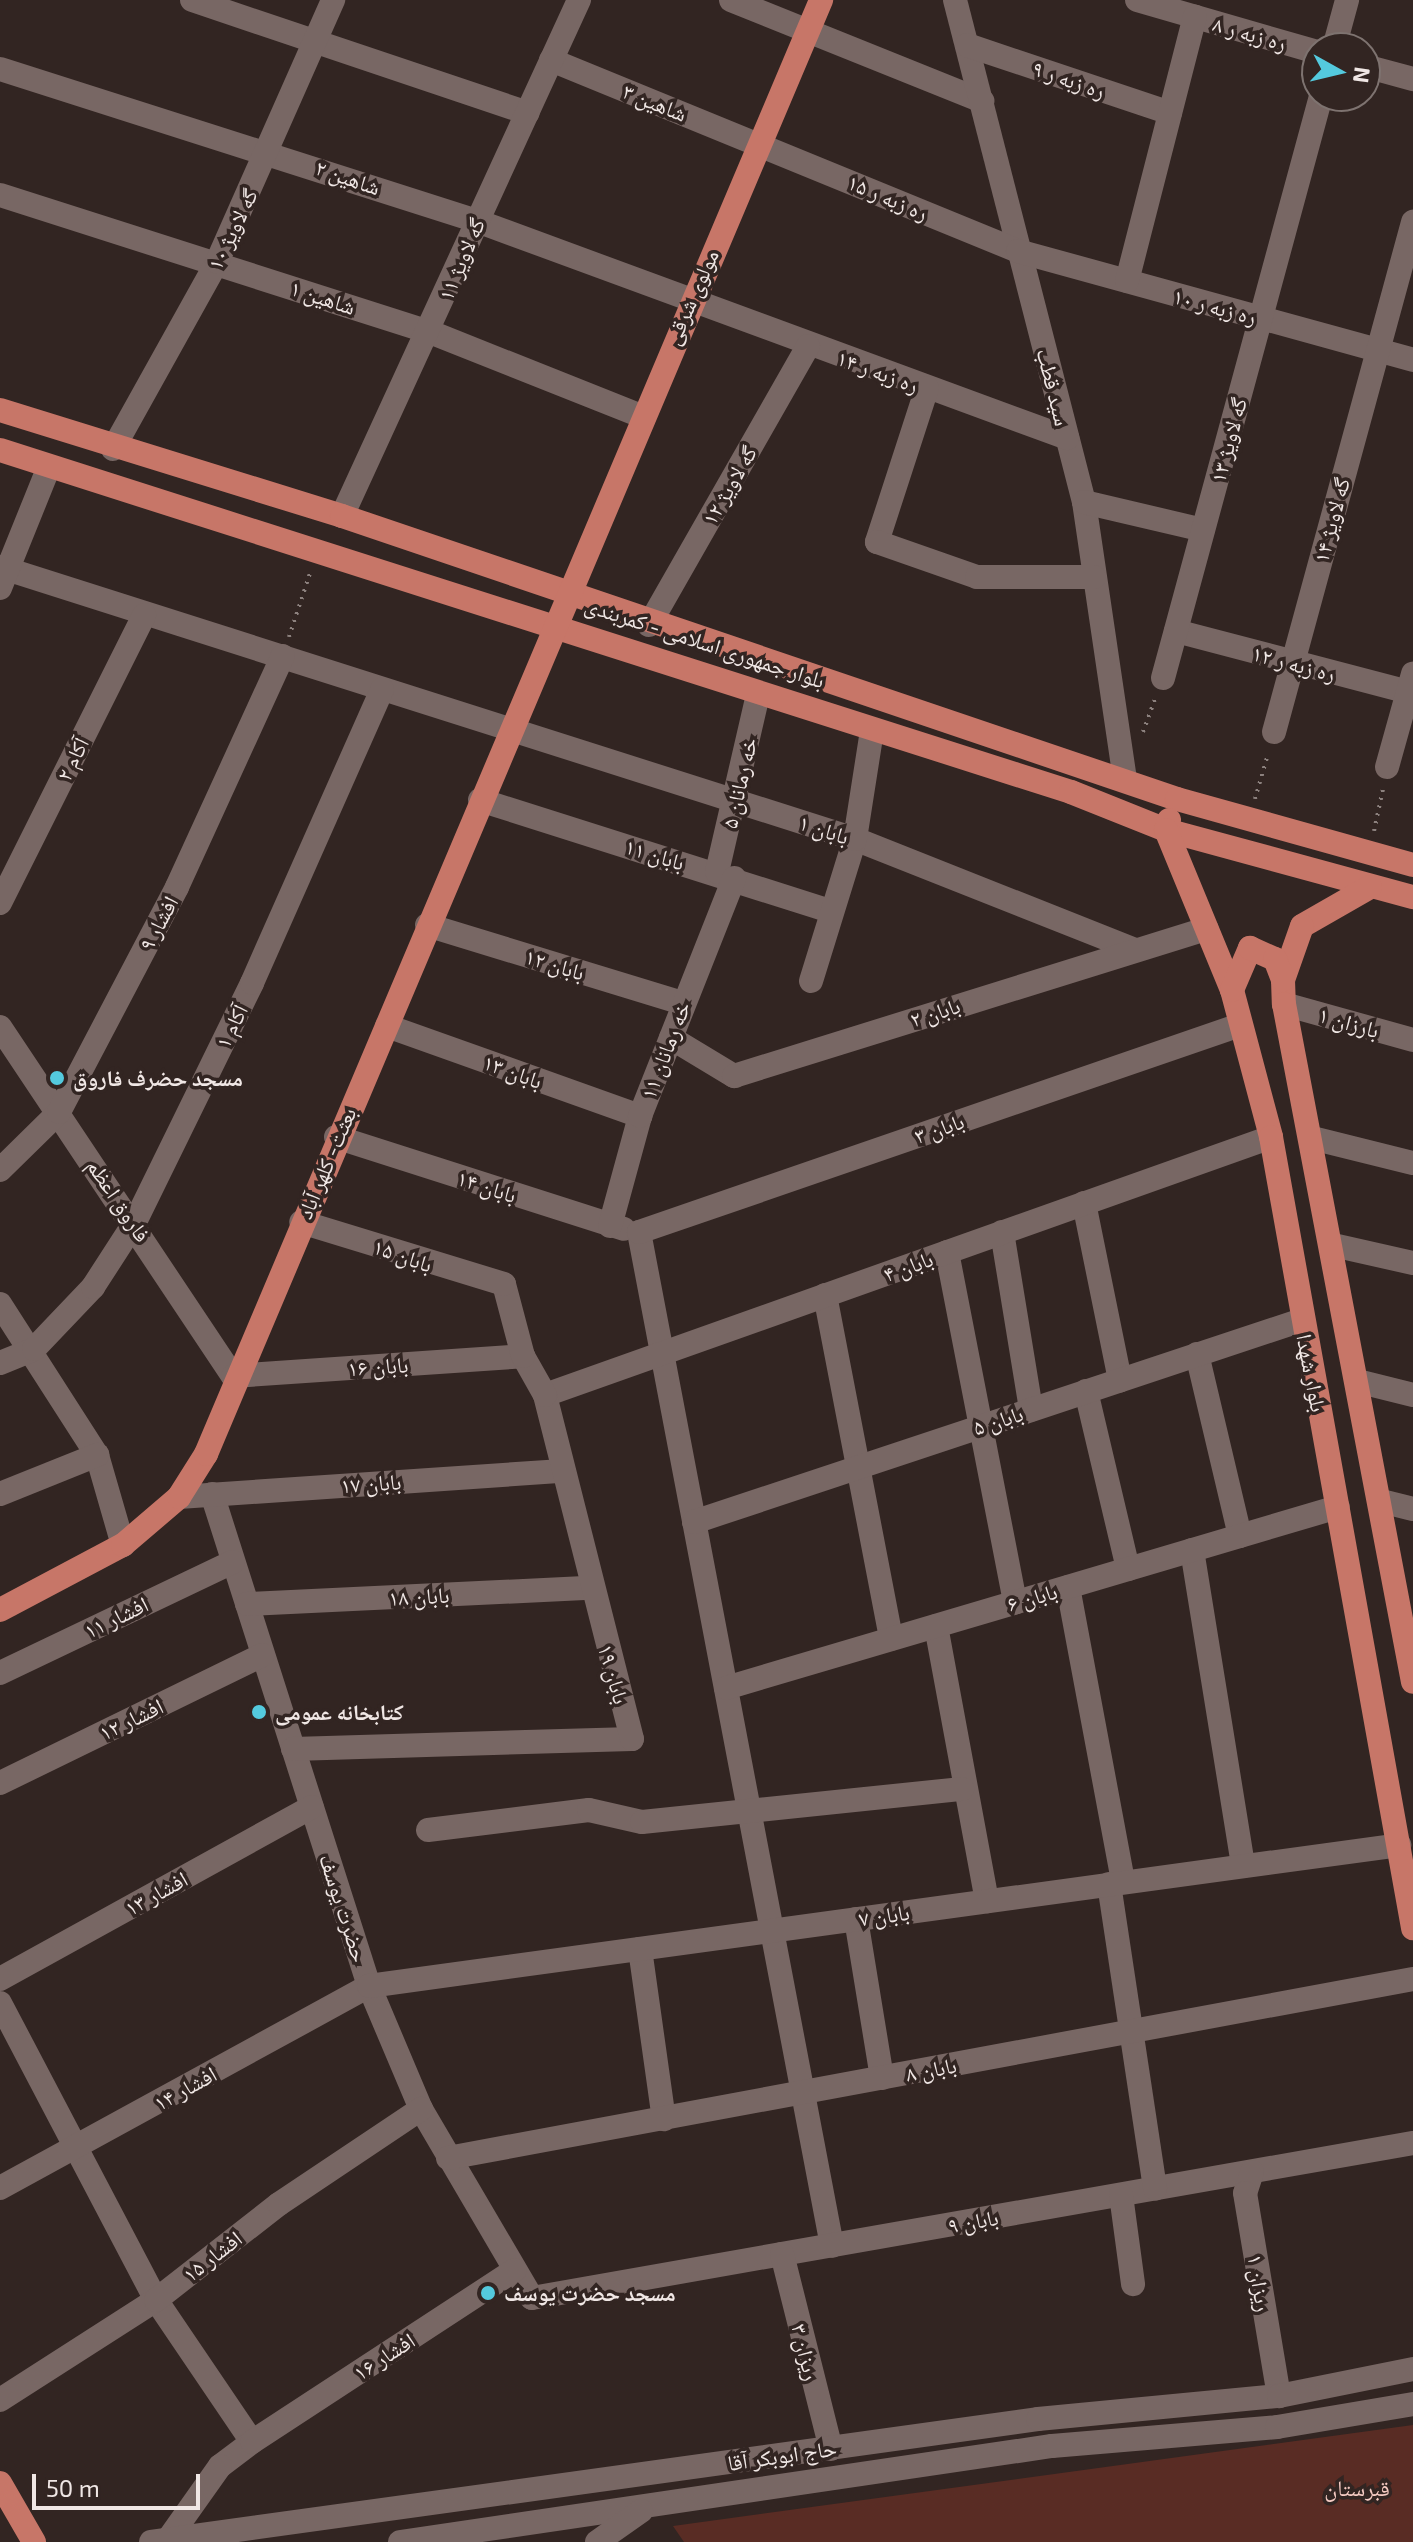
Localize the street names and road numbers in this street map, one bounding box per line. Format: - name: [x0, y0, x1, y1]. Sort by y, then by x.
- street label: ۸ ره زبه ر: [1210, 10, 1290, 56]
- street label: ره زبه ر ۹: [1029, 54, 1109, 104]
- street label: شاهین ۳: [619, 77, 691, 127]
- street label: شاهین ۲: [312, 154, 384, 200]
- street label: ره زبه ر ۱۵: [844, 168, 932, 226]
- street label: گه لاویژ ۱۰: [201, 184, 263, 274]
- street label: گه لاویژ ۱۱: [432, 214, 490, 304]
- street label: مولوی شرقی: [658, 245, 724, 349]
- street label: شاهین ۱: [287, 274, 359, 320]
- street label: ره زبه ر ۱۰: [1171, 282, 1259, 330]
- street label: ره زبه ر ۱۴: [834, 344, 922, 398]
- street label: سید قطب: [1032, 346, 1076, 428]
- street label: گه لاویژ ۱۳: [1204, 395, 1252, 485]
- street label: گه لاویژ ۱۲: [696, 441, 762, 529]
- street label: گه لاویژ ۱۴: [1307, 475, 1355, 565]
- street label: بلوار جمهوری اسلامی - کمربندی: [582, 591, 828, 693]
- street label: ره زبه ر ۱۲: [1250, 639, 1338, 687]
- street label: آکام ۲: [50, 733, 94, 785]
- street label: خه رمانان ۵: [716, 735, 762, 831]
- street label: بابان ۱: [796, 809, 852, 849]
- street label: بابان ۱۱: [622, 832, 688, 876]
- street label: افشار ۹: [133, 891, 183, 955]
- street label: بابان ۱۲: [522, 942, 588, 986]
- street label: بابان ۲: [907, 992, 963, 1032]
- street label: خه رمانان ۱۱: [634, 998, 696, 1102]
- street label: آکام ۱: [209, 1000, 253, 1052]
- street label: بارزان ۱: [1316, 1001, 1382, 1043]
- street label: بابان ۱۳: [480, 1048, 546, 1094]
- street label: بعثت- کلهر آباد: [291, 1103, 361, 1223]
- street label: بابان ۳: [911, 1107, 967, 1149]
- street label: فاروق اعظم: [82, 1153, 156, 1247]
- street label: بابان ۱۴: [454, 1164, 520, 1208]
- street label: بابان ۱۵: [370, 1233, 436, 1277]
- street label: بابان ۴: [880, 1245, 936, 1287]
- street label: بلوار شهدا: [1292, 1332, 1332, 1414]
- street label: بابان ۱۶: [347, 1351, 409, 1381]
- street label: بابان ۵: [970, 1400, 1026, 1440]
- street label: بابان ۱۷: [340, 1468, 402, 1498]
- street label: بابان ۶: [1004, 1577, 1060, 1617]
- street label: بابان ۱۸: [388, 1581, 450, 1611]
- street label: افشار ۱۱: [80, 1590, 152, 1644]
- street label: بابان ۱۹: [593, 1641, 635, 1707]
- street label: افشار ۱۲: [95, 1692, 167, 1746]
- street label: حضرت یوسف: [314, 1851, 374, 1965]
- street label: افشار ۱۳: [120, 1865, 192, 1921]
- street label: بابان ۷: [857, 1898, 911, 1932]
- street label: بابان ۸: [903, 2051, 959, 2087]
- street label: افشار ۱۴: [149, 2060, 221, 2116]
- street label: بابان ۹: [946, 2204, 1000, 2238]
- street label: افشار ۱۵: [177, 2225, 247, 2287]
- street label: ریزان ۱: [1242, 2252, 1278, 2314]
- street label: ۳ ریزان: [786, 2321, 826, 2383]
- street label: افشار ۱۶: [348, 2326, 420, 2386]
- street label: حاج ابوبکر آقا: [726, 2434, 838, 2476]

